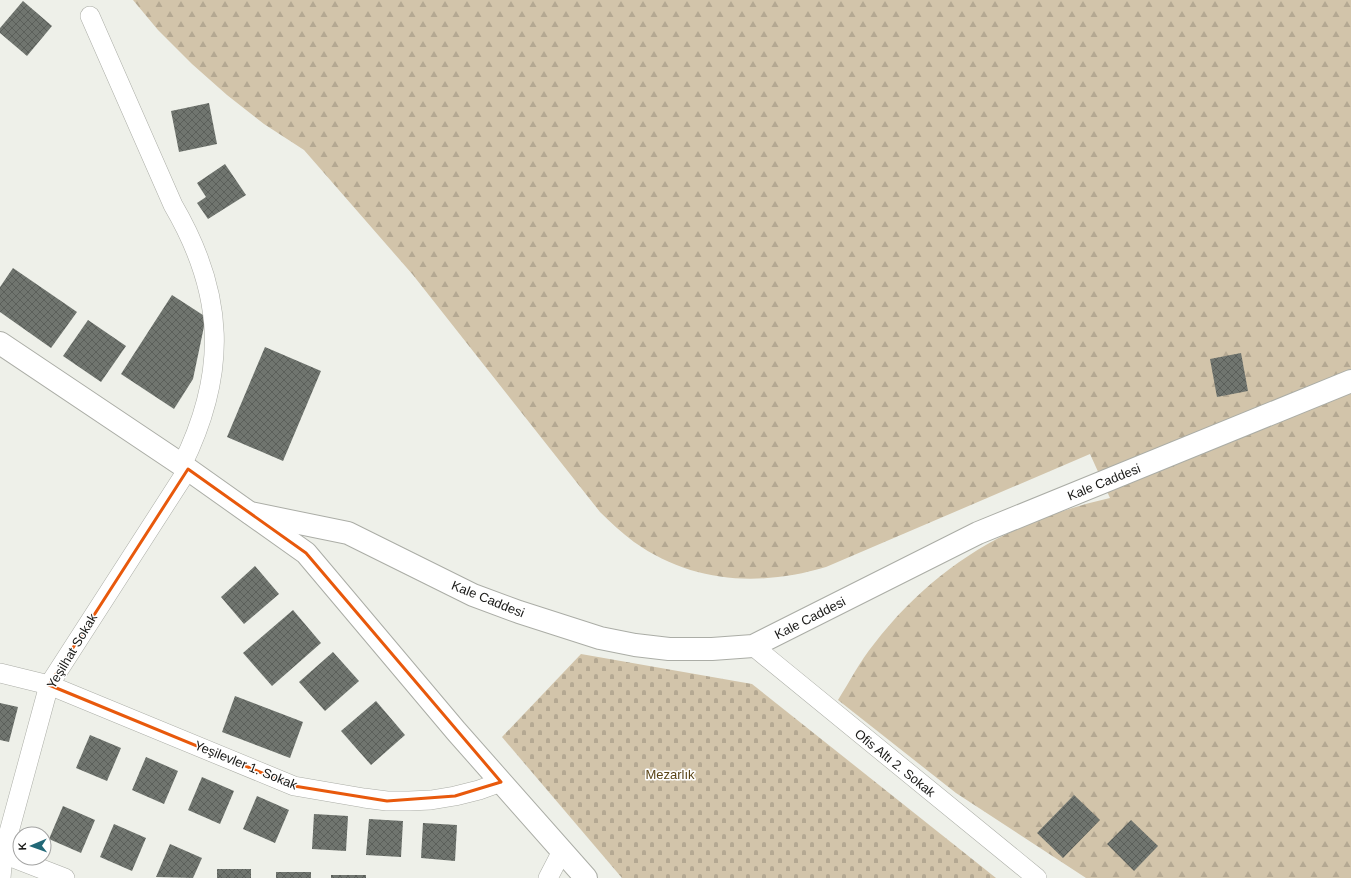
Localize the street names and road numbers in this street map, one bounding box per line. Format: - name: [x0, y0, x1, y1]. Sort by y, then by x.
- street label: Kale Caddesi: [1065, 461, 1143, 503]
- street label: Kale Caddesi: [449, 578, 527, 620]
- street label: Kale Caddesi: [772, 594, 848, 642]
- street label: Yeşilhat Sokak: [44, 610, 101, 691]
- street label: Ofis Altı 2. Sokak: [852, 726, 939, 800]
- street label: Yeşilevler 1. Sokak: [192, 738, 300, 793]

